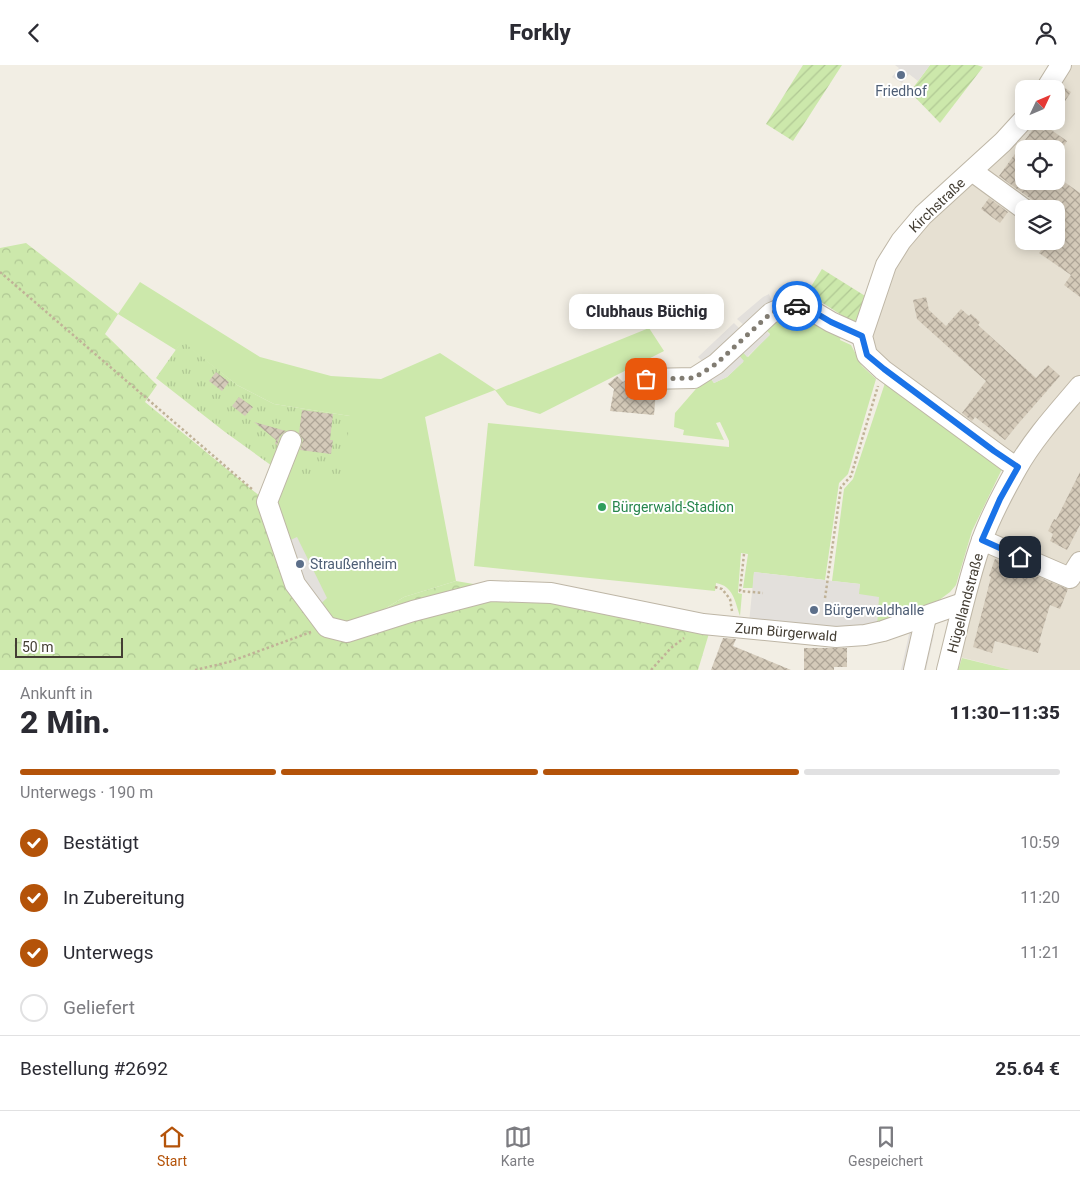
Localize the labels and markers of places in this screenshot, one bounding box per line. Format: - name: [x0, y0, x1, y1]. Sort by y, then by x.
- marker: Friedhof: [895, 69, 907, 81]
- place label: Friedhof: [875, 83, 927, 99]
- callout: Clubhaus Büchig: [568, 294, 724, 329]
- pin: [625, 358, 667, 400]
- place label: Bürgerwald-Stadion: [612, 499, 734, 515]
- marker: Bürgerwald-Stadion: [596, 501, 608, 513]
- pin: [999, 536, 1041, 578]
- place label: Straußenheim: [310, 556, 397, 572]
- marker: Straußenheim: [294, 558, 306, 570]
- place label: Bürgerwaldhalle: [824, 602, 924, 618]
- marker: Bürgerwaldhalle: [808, 604, 820, 616]

